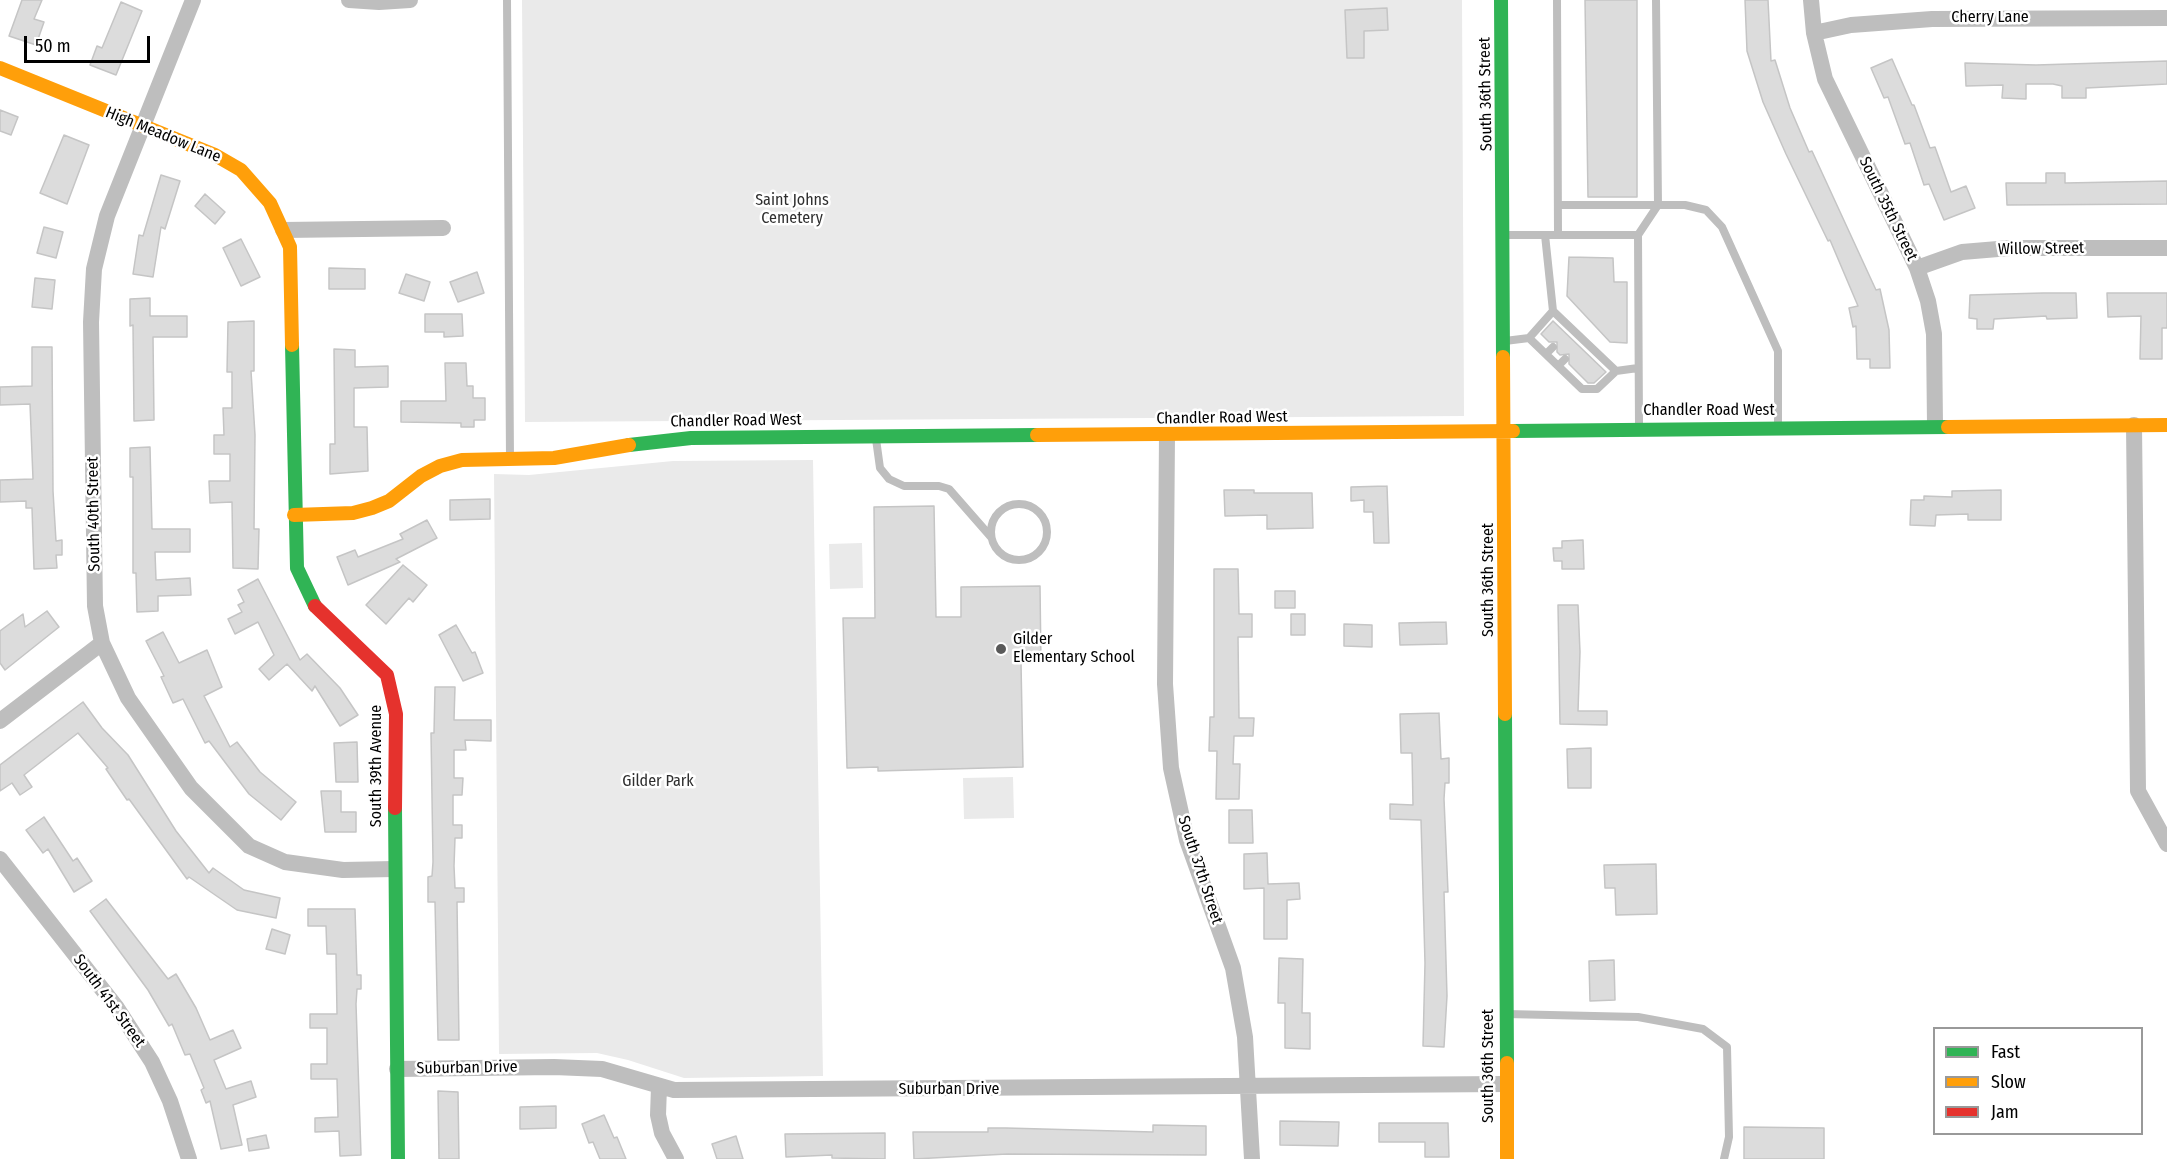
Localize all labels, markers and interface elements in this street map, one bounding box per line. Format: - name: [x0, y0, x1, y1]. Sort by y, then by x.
- street label: Cherry Lane: [1951, 8, 2029, 28]
- scale bar: [27, 24, 153, 62]
- text: 50 m: [35, 35, 71, 57]
- street label: South 36th Street: [1475, 37, 1497, 151]
- street label: High Meadow Lane: [102, 103, 224, 167]
- street label: South 35th Street: [1855, 154, 1921, 264]
- park label: Saint Johns Cemetery: [755, 191, 829, 229]
- street label: Willow Street: [1998, 239, 2084, 259]
- street label: Chandler Road West: [1643, 401, 1775, 421]
- street label: Chandler Road West: [1156, 407, 1288, 429]
- street label: Chandler Road West: [670, 410, 802, 432]
- street label: South 40th Street: [83, 456, 105, 572]
- street label: South 36th Street: [1479, 523, 1499, 637]
- place label: Gilder Elementary School: [1013, 630, 1135, 668]
- marker: Gilder Elementary School: [994, 642, 1008, 656]
- street label: South 39th Avenue: [367, 705, 387, 827]
- park label: Gilder Park: [622, 772, 694, 792]
- street label: South 37th Street: [1173, 814, 1227, 926]
- street label: South 41st Street: [69, 951, 149, 1051]
- street label: South 36th Street: [1479, 1009, 1499, 1123]
- legend: [1933, 1027, 2143, 1135]
- text: Fast: [1991, 1041, 2020, 1063]
- street label: Suburban Drive: [416, 1058, 518, 1078]
- text: Slow: [1991, 1071, 2026, 1093]
- street label: Suburban Drive: [898, 1080, 1000, 1100]
- text: Jam: [1991, 1101, 2019, 1123]

